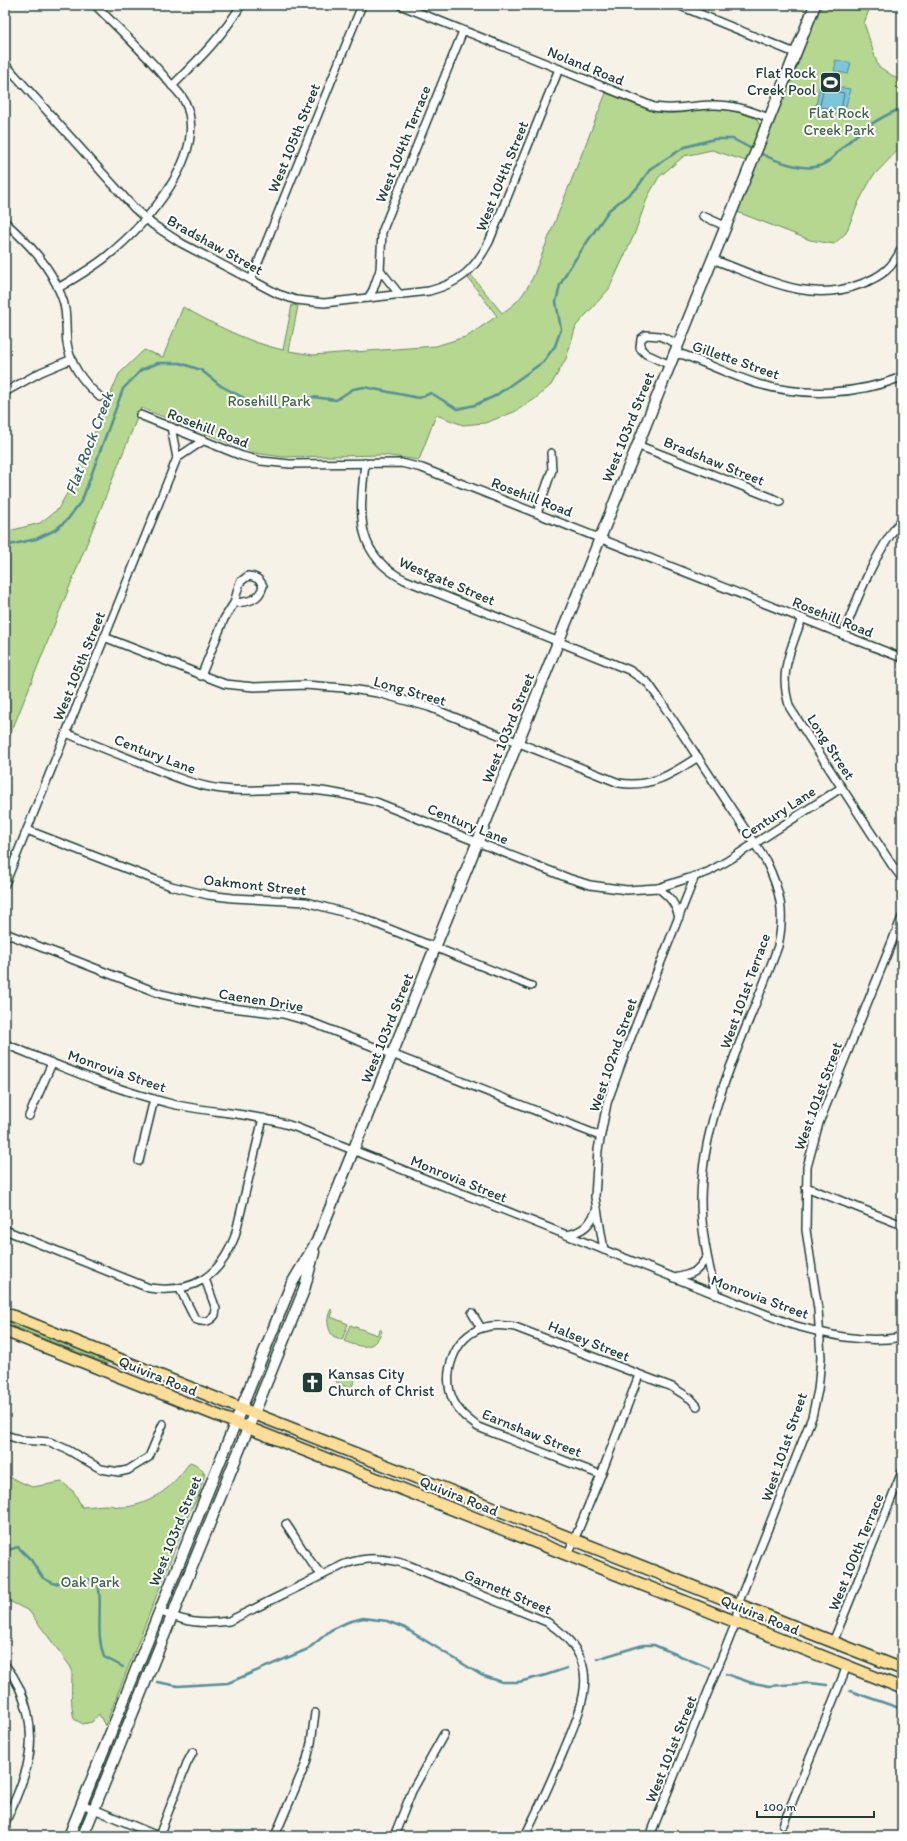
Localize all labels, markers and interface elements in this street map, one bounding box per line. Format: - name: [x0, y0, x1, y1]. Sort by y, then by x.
- street label: Noland Road: [545, 42, 628, 90]
- place label: Flat Rock Creek Pool: [747, 64, 817, 99]
- sports icon: Flat Rock Creek Pool: [818, 69, 844, 95]
- street label: West 105th Street: [264, 80, 324, 195]
- street label: West 104th Terrace: [371, 83, 435, 205]
- park label: Flat Rock Creek Park: [804, 104, 875, 139]
- street label: West 104th Street: [472, 118, 532, 234]
- street label: Bradshaw Street: [164, 211, 267, 279]
- street label: Gillette Street: [690, 337, 782, 383]
- street label: West 103rd Street: [598, 369, 658, 485]
- water label: Flat Rock Creek: [61, 389, 117, 497]
- park label: Rosehill Park: [227, 392, 311, 410]
- street label: Rosehill Road: [165, 404, 251, 452]
- street label: Bradshaw Street: [661, 433, 767, 490]
- street label: Rosehill Road: [489, 473, 575, 521]
- street label: Westgate Street: [396, 553, 498, 610]
- street label: Rosehill Road: [790, 593, 876, 641]
- street label: West 105th Street: [49, 608, 109, 723]
- street label: West 103rd Street: [478, 670, 538, 786]
- street label: Long Street: [372, 672, 449, 710]
- street label: Long Street: [803, 711, 859, 784]
- street label: Century Lane: [112, 730, 198, 778]
- street label: Century Lane: [737, 782, 819, 844]
- street label: Century Lane: [425, 800, 511, 848]
- street label: Oakmont Street: [203, 871, 308, 899]
- street label: West 101st Terrace: [716, 931, 774, 1051]
- street label: West 103rd Street: [357, 970, 417, 1086]
- street label: Caenen Drive: [217, 984, 305, 1016]
- street label: West 102nd Street: [585, 995, 641, 1114]
- street label: West 101st Street: [790, 1039, 846, 1153]
- street label: Monrovia Street: [65, 1046, 169, 1096]
- street label: Monrovia Street: [408, 1151, 510, 1207]
- street label: Monrovia Street: [709, 1271, 812, 1323]
- street label: Halsey Street: [546, 1316, 633, 1366]
- street label: Quivira Road: [116, 1352, 200, 1400]
- place label: Kansas City Church of Christ: [328, 1365, 435, 1400]
- church icon: Kansas City Church of Christ: [299, 1370, 325, 1396]
- street label: West 101st Street: [757, 1390, 811, 1504]
- street label: Earnshaw Street: [480, 1405, 585, 1461]
- street label: Quivira Road: [417, 1472, 501, 1520]
- street label: West 103rd Street: [145, 1473, 205, 1589]
- street label: West 100th Terrace: [824, 1491, 888, 1613]
- street label: Garnett Street: [462, 1565, 555, 1619]
- park label: Oak Park: [60, 1573, 120, 1591]
- street label: Quivira Road: [718, 1591, 802, 1639]
- street label: West 101st Street: [641, 1692, 701, 1805]
- scale bar: [757, 1793, 874, 1819]
- text: 100 m: [763, 1800, 796, 1814]

